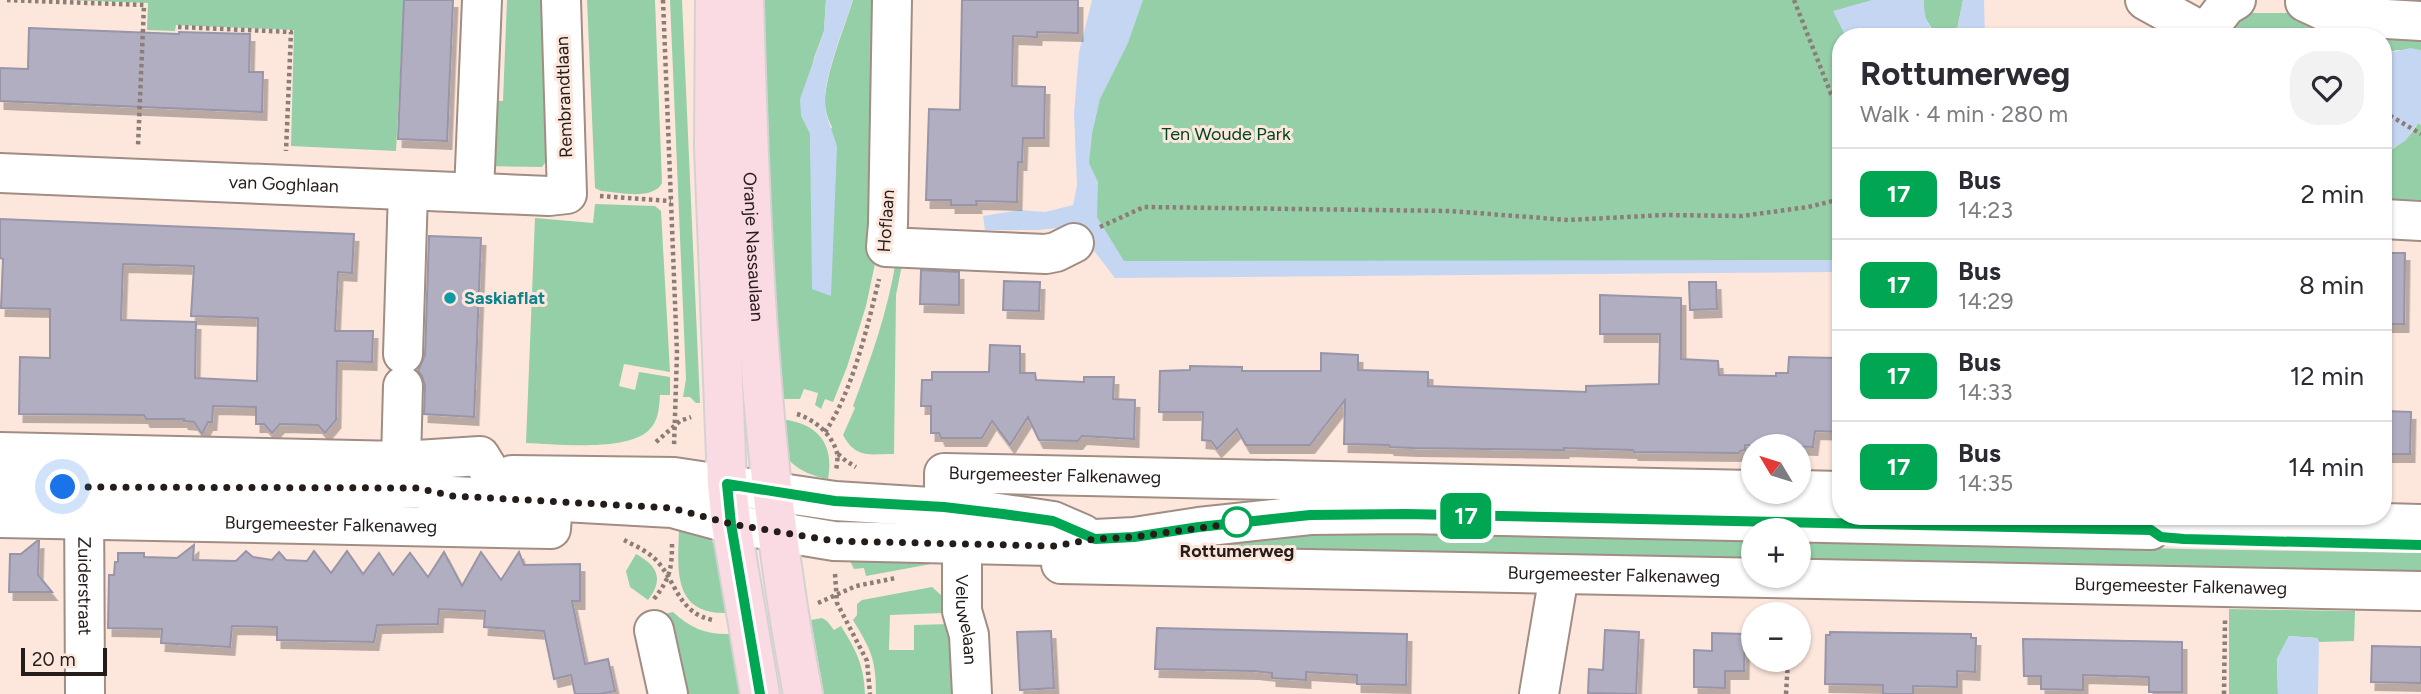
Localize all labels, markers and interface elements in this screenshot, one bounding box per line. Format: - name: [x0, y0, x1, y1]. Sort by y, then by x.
- street label: Rembrandtlaan: [551, 36, 577, 158]
- button: heart: [2290, 51, 2364, 125]
- text: Rottumerweg: [1860, 54, 2070, 93]
- text: Walk · 4 min · 280 m: [1860, 100, 2068, 128]
- park label: Ten Woude Park: [1161, 123, 1291, 145]
- text: Bus: [1958, 164, 2001, 196]
- street label: van Goghlaan: [228, 171, 339, 197]
- street label: Oranje Nassaulaan: [738, 171, 768, 322]
- text: 2 min: [2300, 178, 2364, 210]
- text: 17: [1887, 179, 1910, 208]
- street label: Hoflaan: [873, 189, 899, 253]
- text: 14:23: [1958, 196, 2013, 224]
- text: Bus: [1958, 255, 2001, 287]
- text: 8 min: [2299, 269, 2364, 301]
- text: 17: [1887, 270, 1910, 299]
- place label: Saskiaflat: [464, 287, 545, 309]
- text: 14:29: [1958, 287, 2013, 315]
- marker: Saskiaflat: [442, 290, 458, 306]
- text: Bus: [1958, 346, 2001, 378]
- text: 12 min: [2290, 360, 2364, 392]
- text: 17: [1887, 361, 1910, 390]
- text: 14:33: [1958, 378, 2013, 406]
- north arrow: [1741, 434, 1811, 504]
- map controls: [1741, 434, 1811, 672]
- text: Bus: [1958, 437, 2001, 469]
- text: 14 min: [2288, 451, 2364, 483]
- text: 17: [1887, 452, 1910, 481]
- street label: Burgemeester Falkenaweg: [948, 462, 1162, 489]
- your location: [45, 469, 80, 504]
- text: 14:35: [1958, 469, 2013, 497]
- line badge: 17: [1434, 493, 1498, 539]
- text: 17: [1454, 501, 1478, 530]
- marker: Rottumerweg: [1222, 507, 1252, 537]
- street label: Burgemeester Falkenaweg: [224, 511, 437, 538]
- button: +: [1741, 518, 1811, 588]
- street label: Zuiderstraat: [73, 537, 96, 636]
- place label: Rottumerweg: [1180, 540, 1294, 562]
- street label: Burgemeester Falkenaweg: [1507, 562, 1720, 588]
- street label: Burgemeester Falkenaweg: [2074, 573, 2287, 599]
- street label: Veluwelaan: [951, 574, 982, 665]
- button: −: [1741, 602, 1811, 672]
- scale bar: [21, 645, 107, 677]
- text: 20 m: [32, 648, 76, 671]

